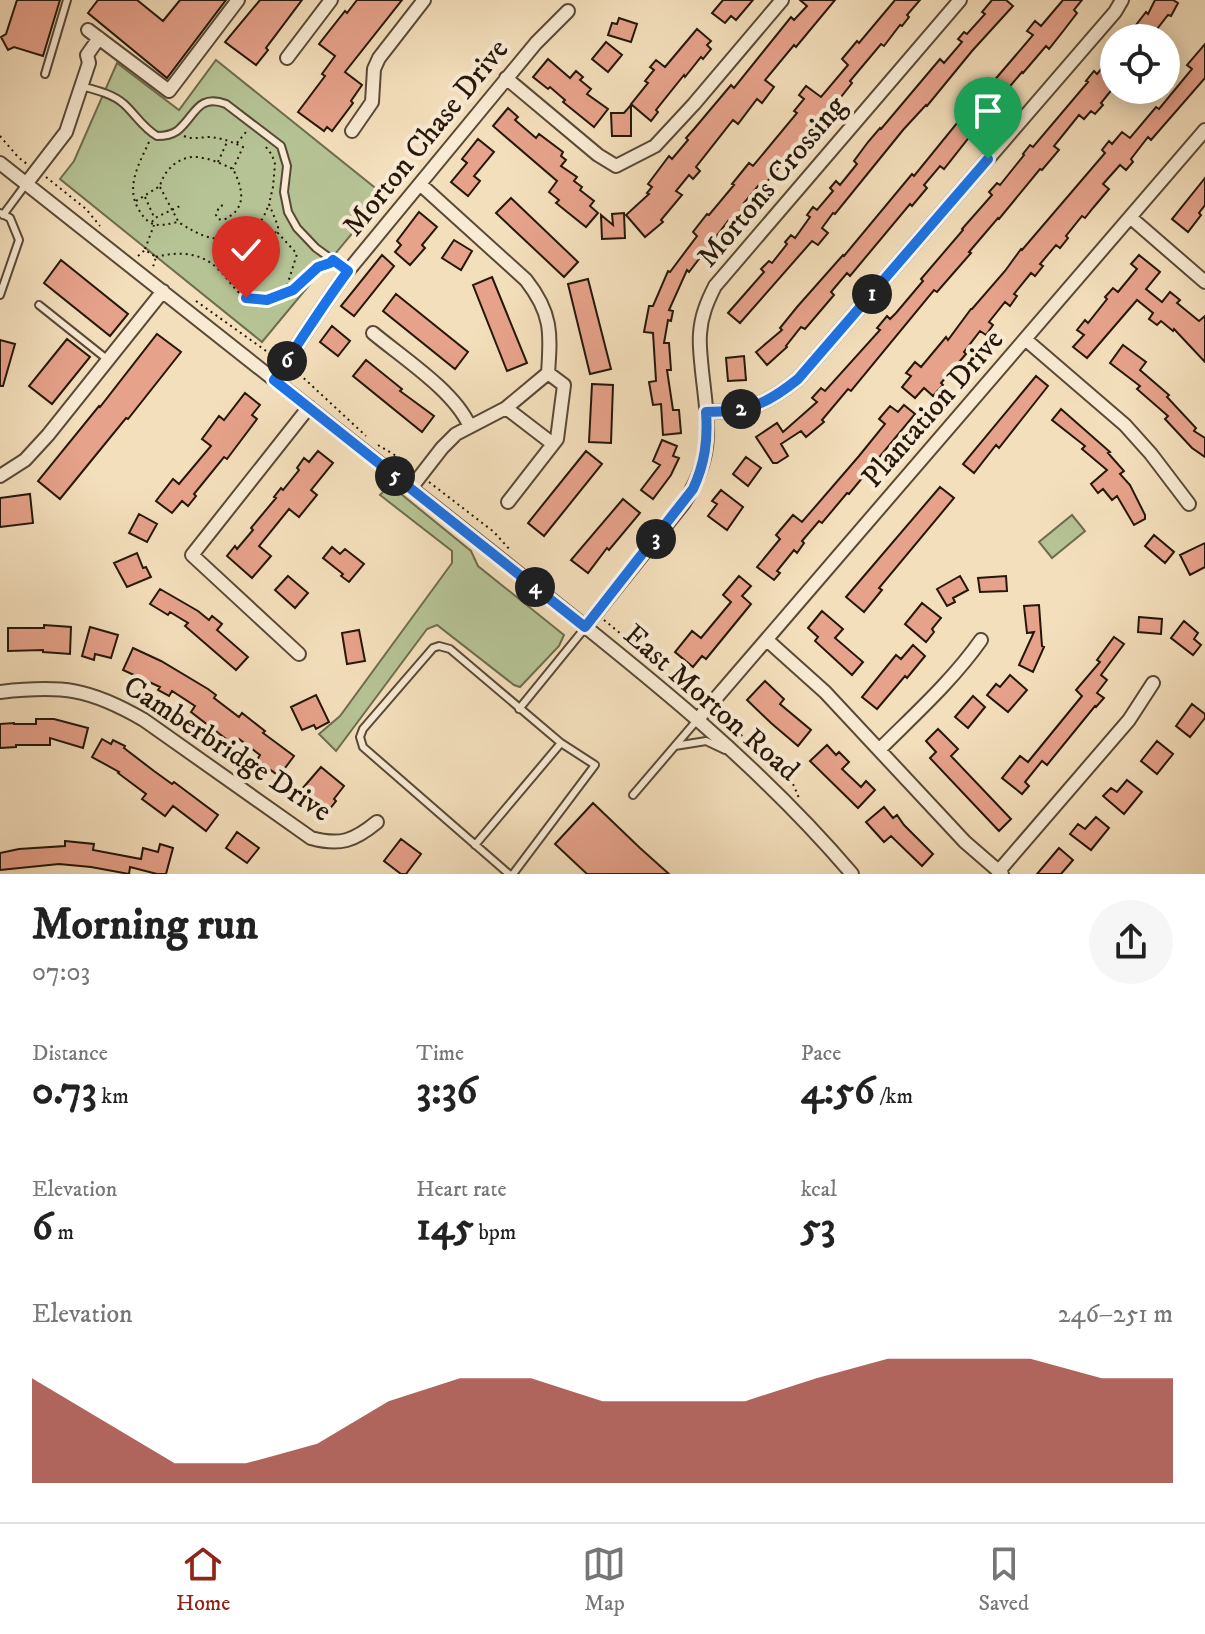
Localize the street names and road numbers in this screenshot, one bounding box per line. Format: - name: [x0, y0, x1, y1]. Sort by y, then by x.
- street label: Morton Chase Drive: [335, 32, 517, 244]
- street label: Mortons Crossing: [690, 88, 855, 275]
- street label: Plantation Drive: [854, 322, 1012, 496]
- street label: East Morton Road: [615, 617, 807, 790]
- street label: Camberbridge Drive: [116, 668, 338, 830]

